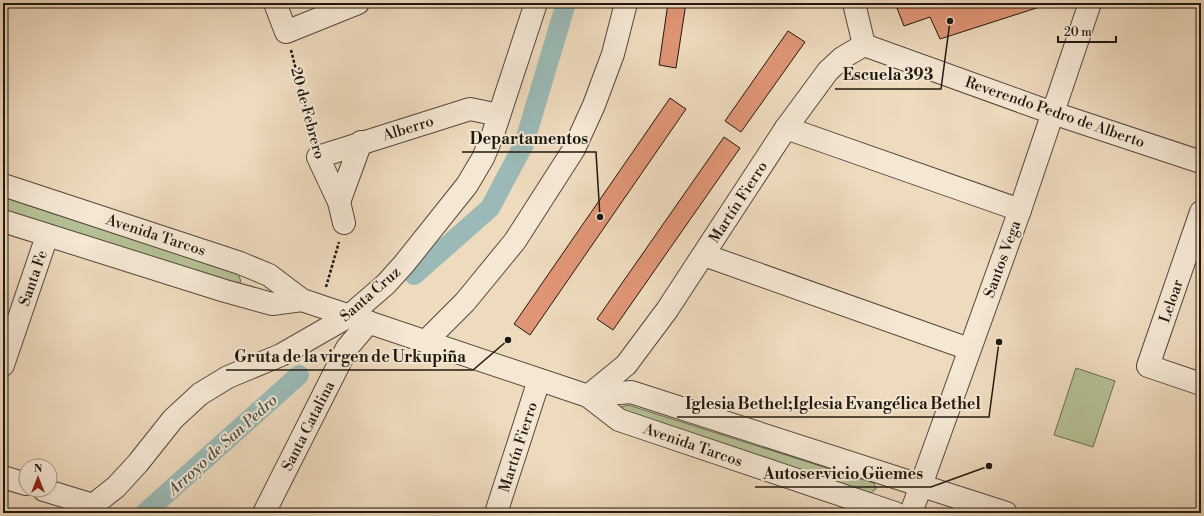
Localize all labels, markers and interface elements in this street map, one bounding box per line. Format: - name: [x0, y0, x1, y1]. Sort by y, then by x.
- scale bar: [1058, 18, 1116, 44]
- text: 20 m: [1064, 25, 1092, 40]
- callout: Escuela 393: [835, 61, 941, 89]
- street label: 20 de Febrero: [286, 65, 329, 161]
- text: Escuela 393: [843, 65, 934, 85]
- street label: Reverendo Pedro de Alberto: [962, 73, 1147, 152]
- street label: Alberro: [379, 112, 436, 146]
- callout: Departamentos: [462, 124, 596, 152]
- text: Departamentos: [470, 129, 588, 149]
- street label: Martín Fierro: [705, 158, 772, 247]
- street label: Avenida Tarcos: [103, 210, 208, 261]
- street label: Santos Vega: [980, 218, 1025, 300]
- street label: Santa Fe: [15, 248, 52, 309]
- street label: Santa Cruz: [336, 263, 405, 326]
- street label: Leloar: [1155, 277, 1188, 325]
- callout: Gruta de la virgen de Urkupiña: [226, 342, 473, 370]
- text: Gruta de la virgen de Urkupiña: [234, 347, 466, 367]
- street label: Santa Catalina: [278, 378, 339, 474]
- callout: Iglesia Bethel;Iglesia Evangélica Bethel: [677, 389, 989, 417]
- water label: Arroyo de San Pedro: [162, 390, 282, 501]
- text: Iglesia Bethel;Iglesia Evangélica Bethel: [685, 394, 981, 414]
- street label: Martín Fierro: [495, 400, 542, 495]
- street label: Avenida Tarcos: [640, 419, 745, 471]
- north arrow: [18, 458, 58, 498]
- callout: Autoservicio Güemes: [755, 459, 931, 487]
- text: N: [34, 462, 43, 476]
- text: Autoservicio Güemes: [762, 464, 923, 484]

